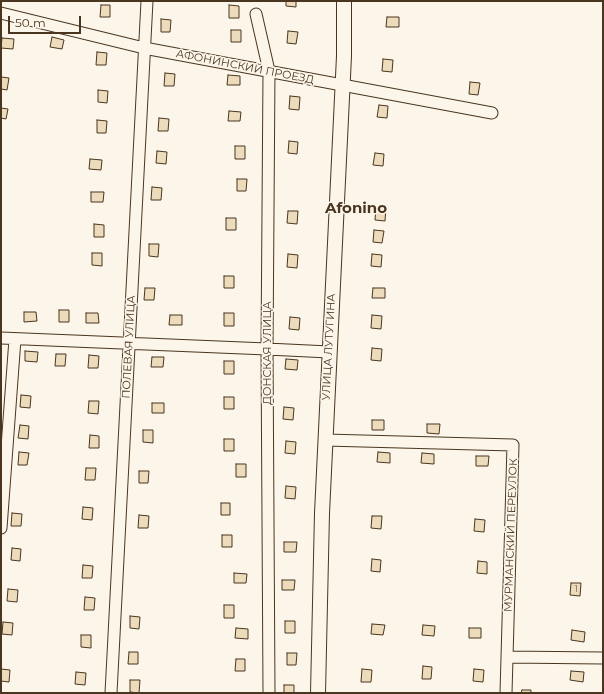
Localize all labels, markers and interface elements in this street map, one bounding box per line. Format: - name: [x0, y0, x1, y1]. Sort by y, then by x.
- scale bar: [10, 8, 83, 34]
- text: 50 m: [15, 15, 46, 30]
- street label: АФОНИНСКИЙ ПРОЕЗД: [175, 47, 315, 87]
- district label: Afonino: [325, 200, 387, 218]
- street label: УЛИЦА ЛУТУГИНА: [320, 293, 338, 401]
- street label: ПОЛЕВАЯ УЛИЦА: [120, 295, 138, 399]
- street label: ДОНСКАЯ УЛИЦА: [261, 301, 275, 405]
- street label: МУРМАНСКИЙ ПЕРЕУЛОК: [502, 458, 520, 612]
- house number: 1: [574, 584, 578, 594]

